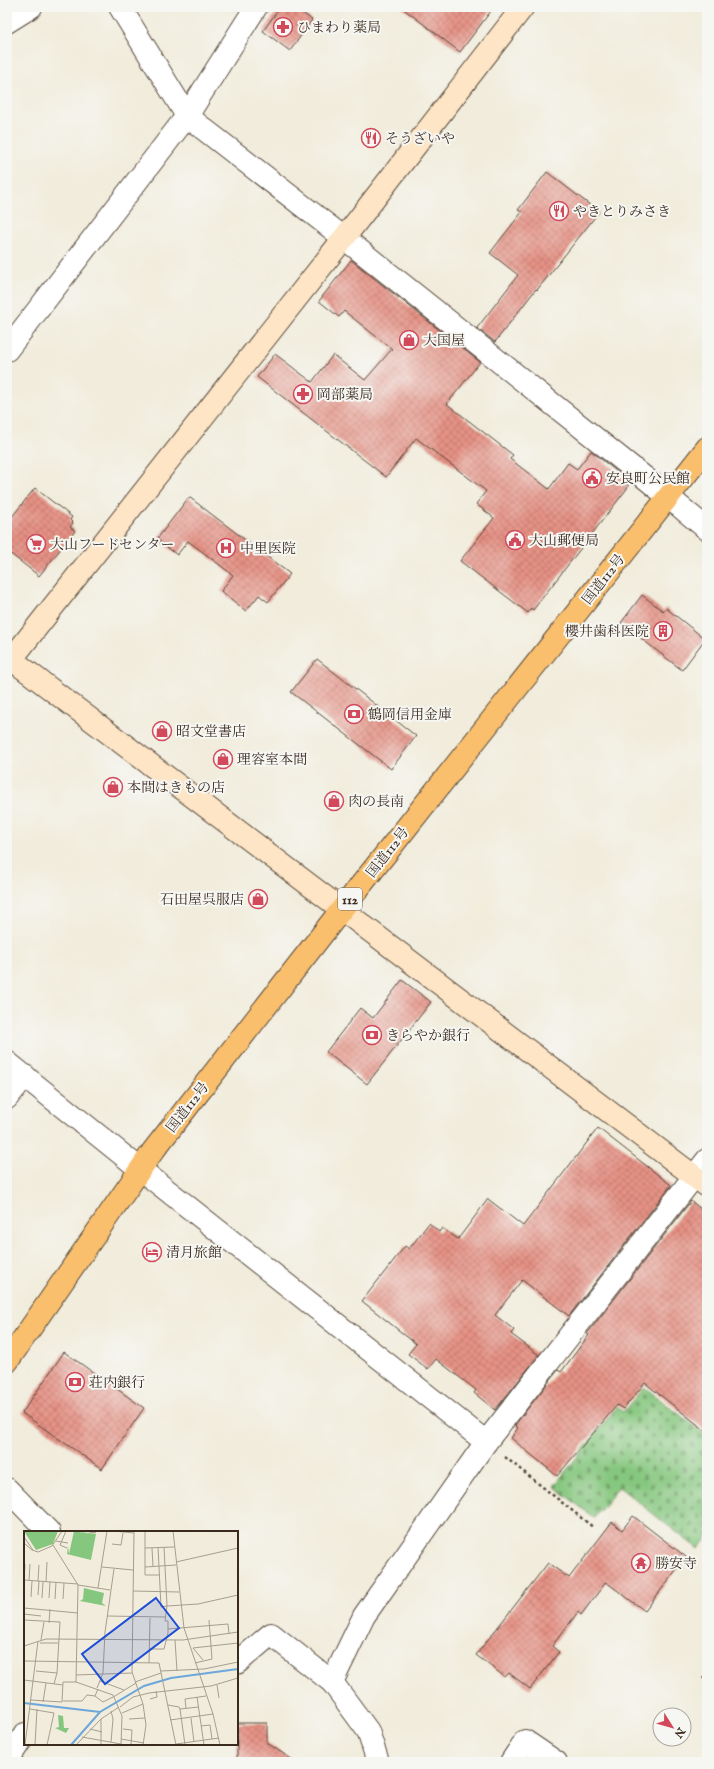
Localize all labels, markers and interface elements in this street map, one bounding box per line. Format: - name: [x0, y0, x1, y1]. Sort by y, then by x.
- pharmacy icon: ひまわり薬局: [272, 16, 294, 38]
- place label: ひまわり薬局: [297, 19, 381, 37]
- restaurant icon: そうざいや: [360, 127, 382, 149]
- place label: そうざいや: [385, 130, 455, 148]
- restaurant icon: やきとりみさき: [548, 200, 570, 222]
- place label: やきとりみさき: [573, 203, 671, 221]
- shop icon: 大国屋: [398, 329, 420, 351]
- place label: 大国屋: [423, 332, 465, 350]
- pharmacy icon: 岡部薬局: [292, 383, 314, 405]
- place label: 岡部薬局: [317, 386, 373, 404]
- public building icon: 安良町公民館: [581, 467, 603, 489]
- place label: 安良町公民館: [606, 470, 690, 488]
- public building icon: 大山郵便局: [504, 529, 526, 551]
- place label: 大山郵便局: [529, 532, 599, 550]
- supermarket icon: 大山フードセンター: [25, 533, 47, 555]
- place label: 大山フードセンター: [50, 536, 175, 554]
- hospital icon: 中里医院: [215, 537, 237, 559]
- place label: 中里医院: [240, 540, 296, 558]
- street label: 国道112号: [579, 551, 629, 608]
- building icon: 櫻井歯科医院: [652, 620, 674, 642]
- place label: 櫻井歯科医院: [565, 623, 649, 641]
- bank icon: 鶴岡信用金庫: [343, 703, 365, 725]
- place label: 鶴岡信用金庫: [368, 706, 452, 724]
- shop icon: 昭文堂書店: [151, 720, 173, 742]
- place label: 昭文堂書店: [176, 723, 246, 741]
- shop icon: 理容室本間: [212, 748, 234, 770]
- place label: 理容室本間: [237, 751, 307, 769]
- shop icon: 本間はきもの店: [102, 776, 124, 798]
- place label: 本間はきもの店: [127, 779, 225, 797]
- shop icon: 肉の長南: [323, 790, 345, 812]
- place label: 肉の長南: [348, 793, 404, 811]
- street label: 国道112号: [363, 824, 413, 881]
- shop icon: 石田屋呉服店: [247, 888, 269, 910]
- road number: 112: [338, 888, 362, 910]
- place label: 石田屋呉服店: [160, 891, 244, 909]
- bank icon: きらやか銀行: [361, 1024, 383, 1046]
- place label: きらやか銀行: [386, 1027, 470, 1045]
- street label: 国道112号: [163, 1079, 213, 1136]
- hotel icon: 清月旅館: [141, 1241, 163, 1263]
- place label: 清月旅館: [166, 1244, 222, 1262]
- bank icon: 荘内銀行: [64, 1371, 86, 1393]
- place label: 荘内銀行: [89, 1374, 145, 1392]
- inset map: [24, 1531, 238, 1745]
- temple icon: 勝安寺: [630, 1552, 652, 1574]
- place label: 勝安寺: [655, 1555, 697, 1573]
- north arrow: [652, 1707, 692, 1747]
- text: N: [670, 1724, 688, 1741]

